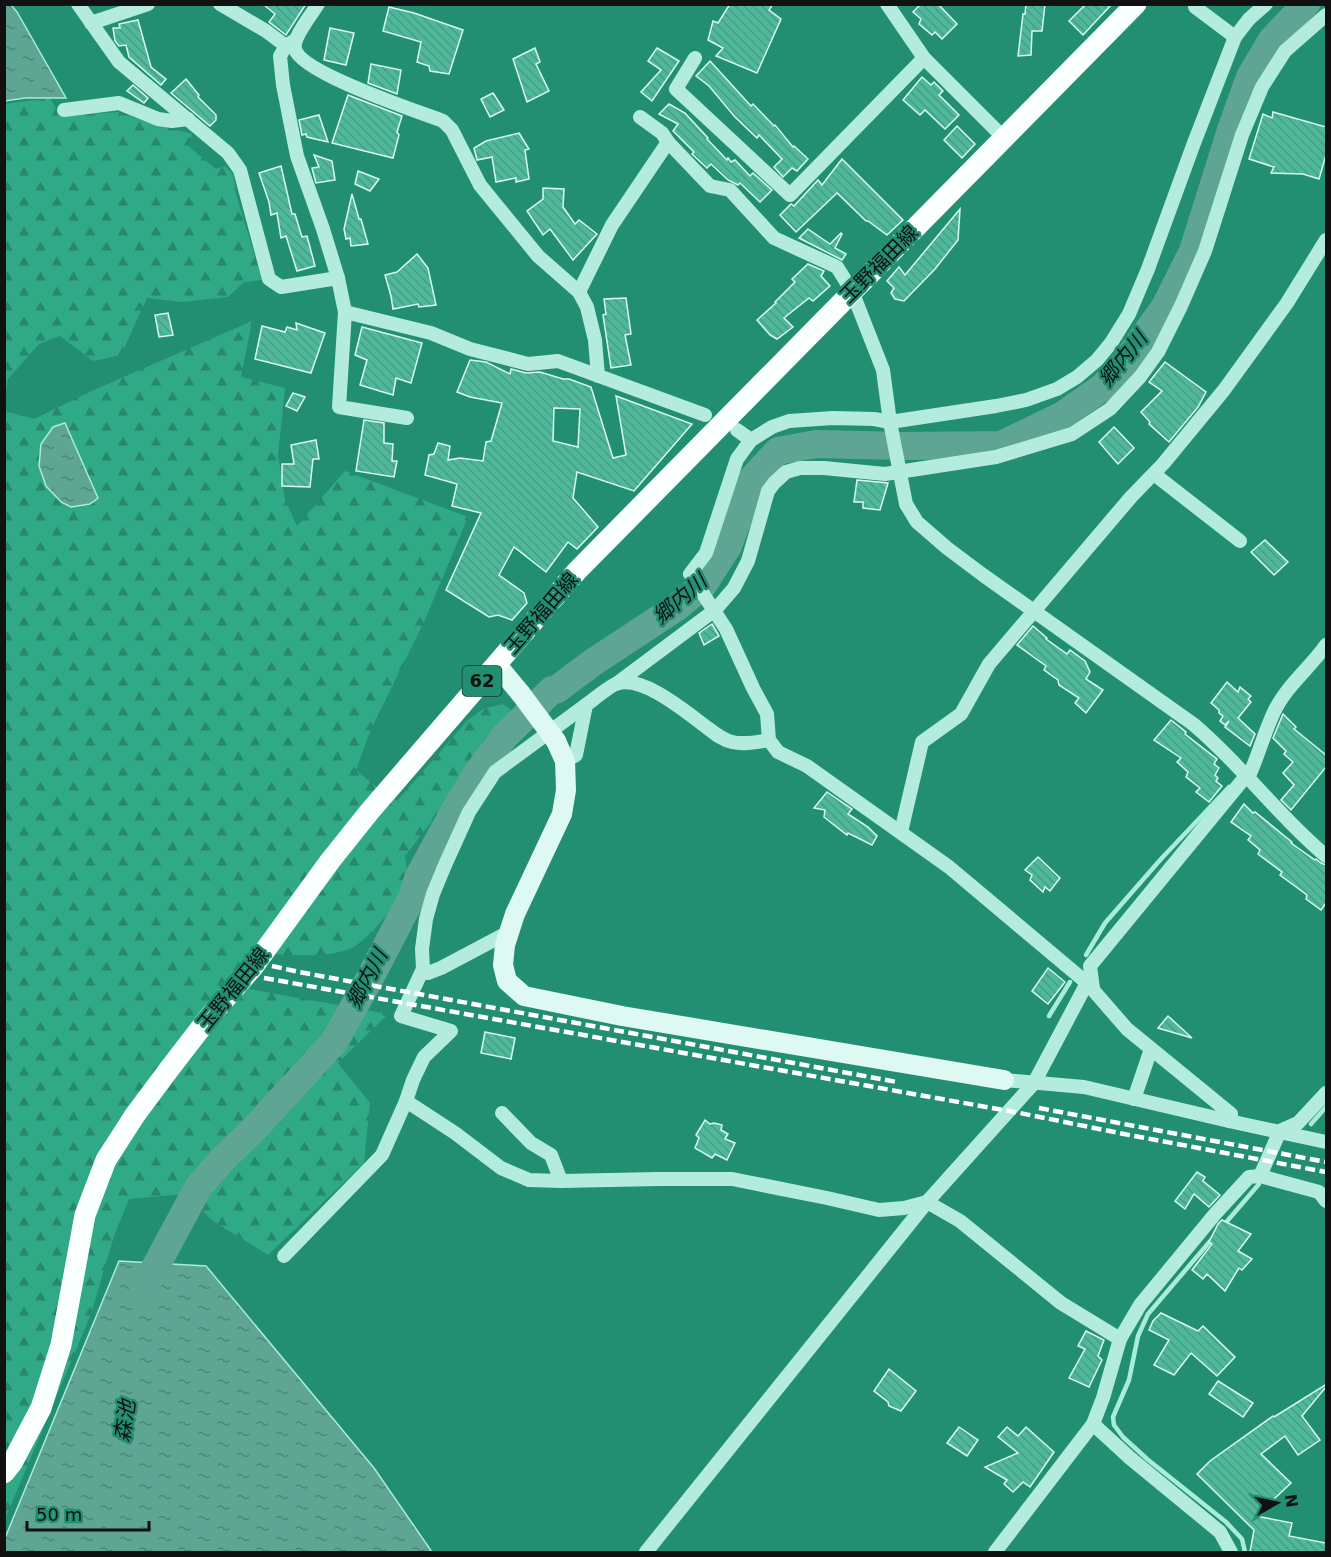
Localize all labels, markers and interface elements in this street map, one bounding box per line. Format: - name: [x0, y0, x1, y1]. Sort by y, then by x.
- street label: 玉野福田線: [835, 220, 923, 308]
- water label: 郷内川: [1094, 325, 1153, 391]
- street label: 玉野福田線: [499, 567, 583, 659]
- water label: 郷内川: [648, 568, 713, 629]
- road number: 62: [462, 666, 502, 696]
- street label: 玉野福田線: [192, 943, 274, 1035]
- water label: 郷内川: [342, 944, 393, 1012]
- water label: 森池: [110, 1397, 140, 1443]
- north arrow: [1247, 1473, 1307, 1533]
- text: N: [1281, 1493, 1302, 1509]
- scale bar: [27, 1494, 148, 1532]
- text: 50 m: [36, 1504, 82, 1525]

